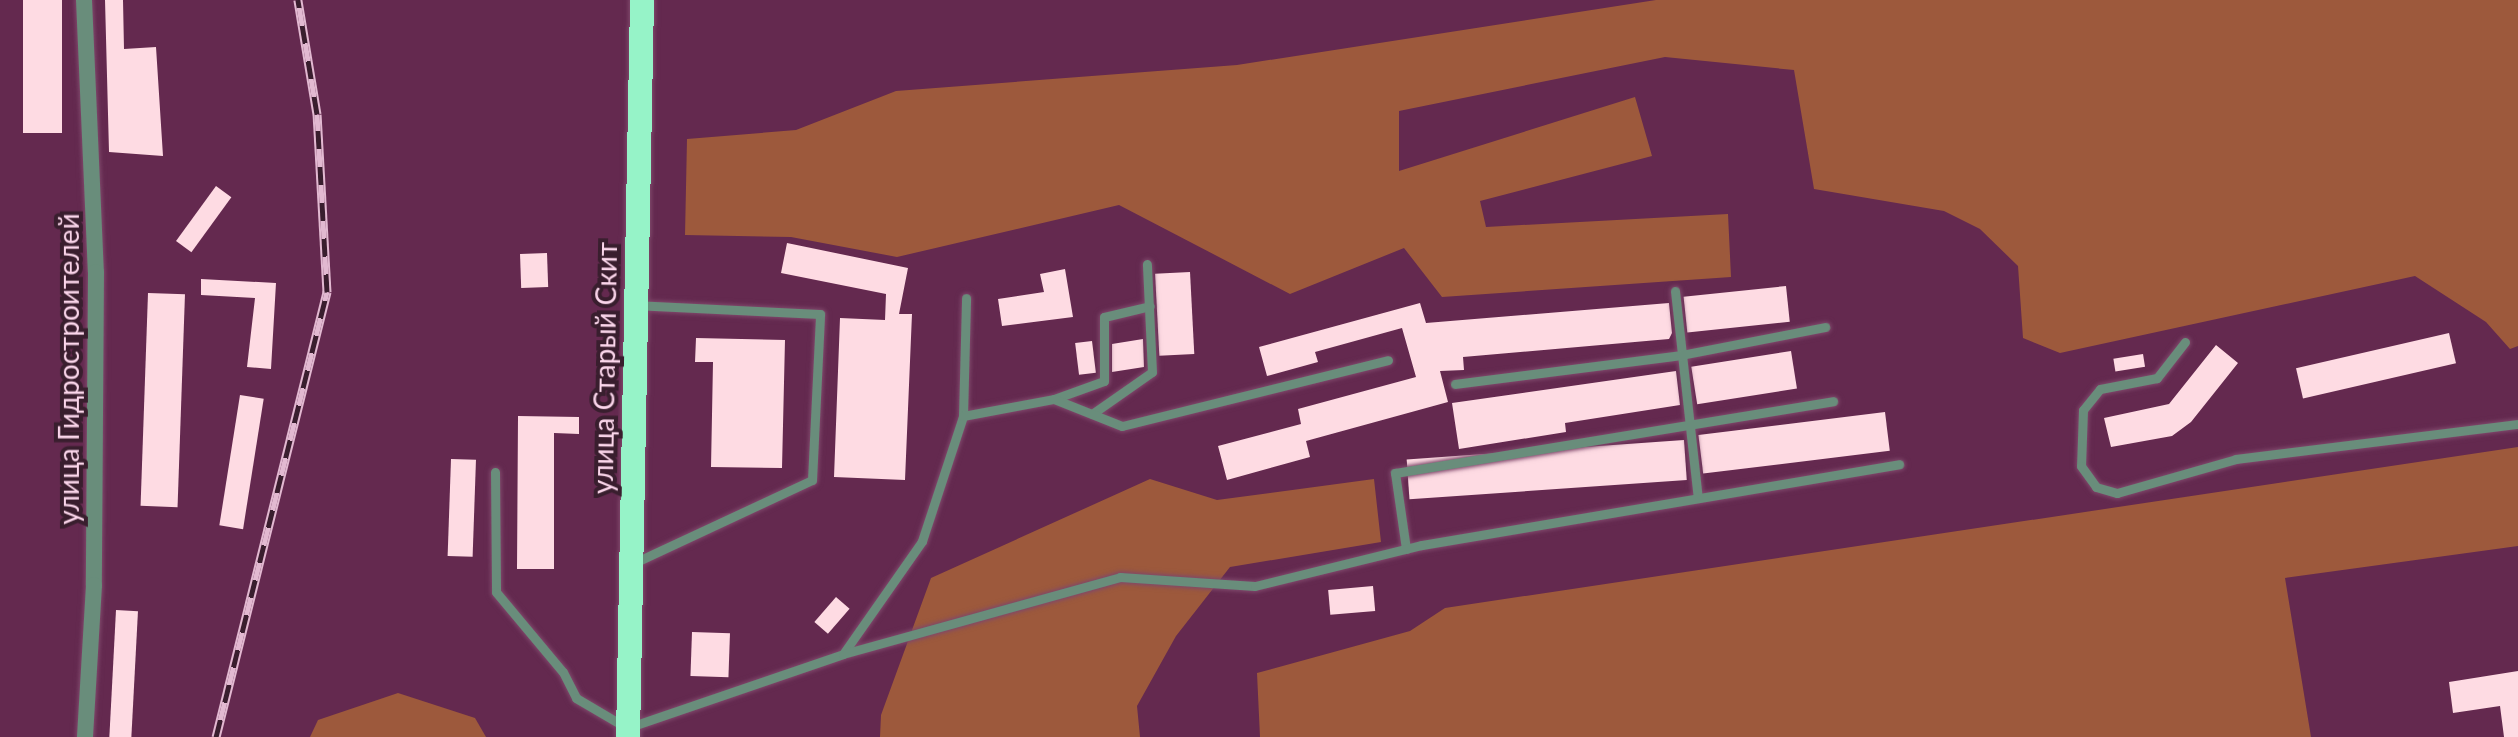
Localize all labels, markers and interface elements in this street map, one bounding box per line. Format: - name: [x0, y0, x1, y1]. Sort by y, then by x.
- street label: улица Гидростроителей: [51, 213, 85, 525]
- street label: улица Старый Скит: [585, 242, 623, 494]

